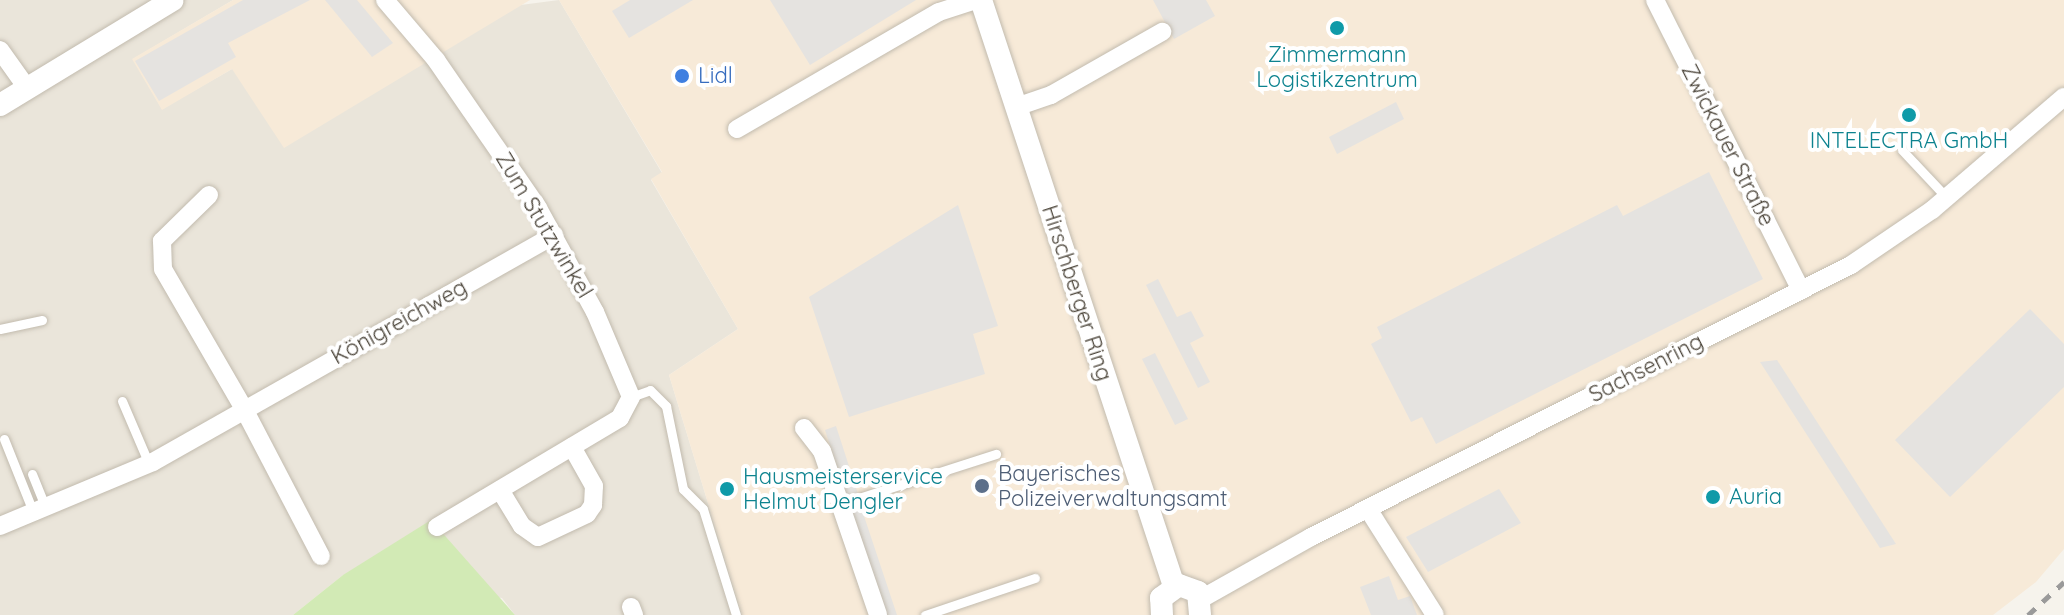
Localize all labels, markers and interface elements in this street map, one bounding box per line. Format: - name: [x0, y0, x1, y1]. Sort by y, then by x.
- marker: Zimmermann Logistikzentrum: [1328, 19, 1346, 37]
- place label: Zimmermann Logistikzentrum: [1256, 41, 1418, 92]
- street label: Zwickauer Straße: [1676, 60, 1780, 230]
- place label: Lidl: [698, 63, 733, 89]
- marker: Lidl: [673, 67, 691, 85]
- marker: INTELECTRA GmbH: [1900, 106, 1918, 124]
- place label: INTELECTRA GmbH: [1810, 128, 2008, 154]
- street label: Zum Stutzwinkel: [490, 147, 598, 303]
- street label: Hirschberger Ring: [1036, 202, 1118, 384]
- street label: Königreichweg: [327, 274, 471, 370]
- street label: Sachsenring: [1584, 328, 1708, 408]
- place label: Bayerisches Polizeiverwaltungsamt: [998, 460, 1227, 512]
- place label: Hausmeisterservice Helmut Dengler: [743, 463, 943, 514]
- marker: Bayerisches Polizeiverwaltungsamt: [973, 477, 991, 495]
- marker: Hausmeisterservice Helmut Dengler: [718, 480, 736, 498]
- place label: Auria: [1729, 484, 1782, 510]
- marker: Auria: [1704, 488, 1722, 506]

